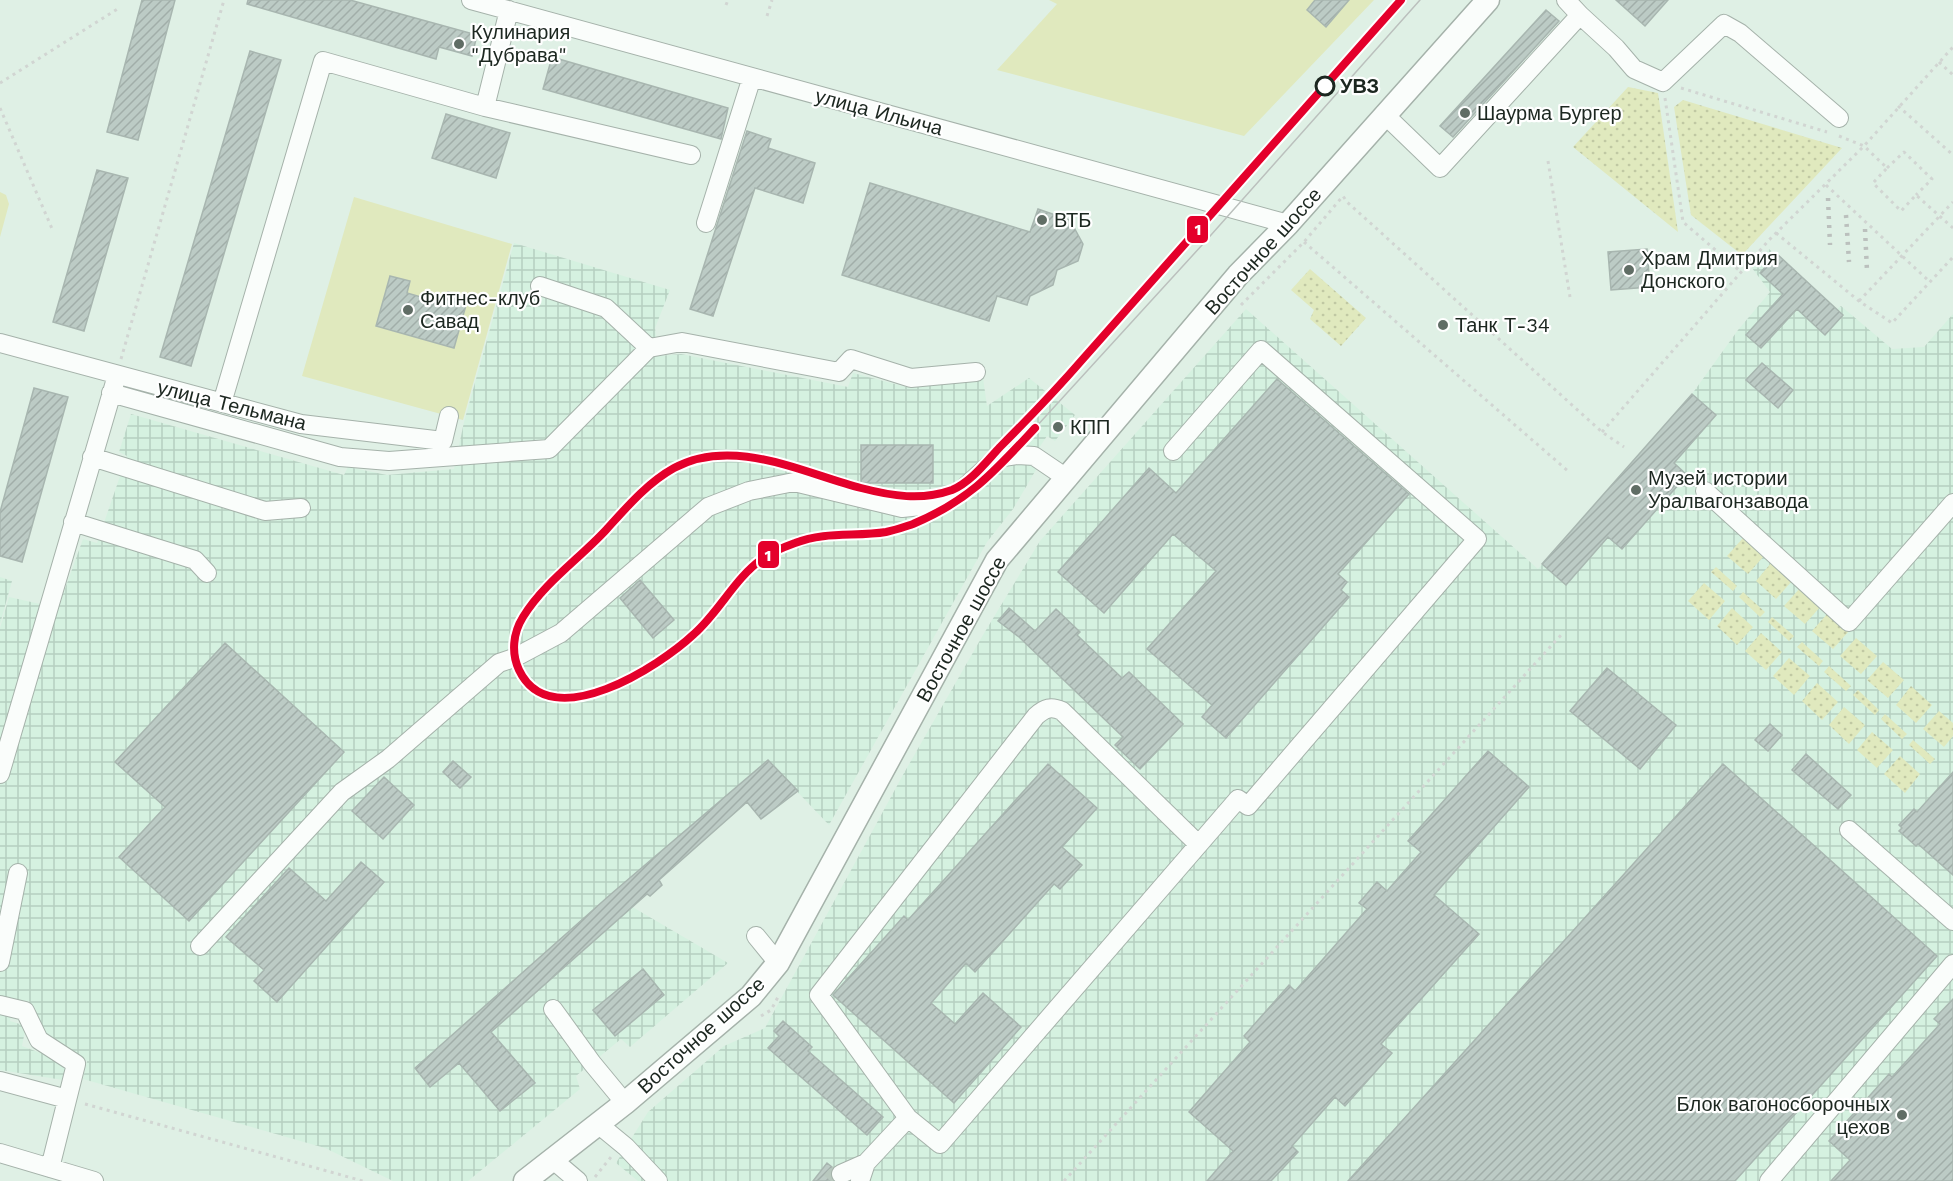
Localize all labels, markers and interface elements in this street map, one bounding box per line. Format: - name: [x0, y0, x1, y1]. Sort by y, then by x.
- place label: Кулинария "Дубрава": [471, 20, 570, 67]
- marker: Кулинария "Дубрава": [452, 37, 466, 51]
- place label: УВЗ: [1340, 74, 1379, 98]
- marker: УВЗ: [1315, 76, 1335, 96]
- street label: улица Ильича: [813, 83, 946, 141]
- place label: Шаурма Бургер: [1477, 101, 1622, 125]
- marker: Шаурма Бургер: [1458, 106, 1472, 120]
- street label: Восточное шоссе: [1200, 182, 1326, 320]
- place label: ВТБ: [1054, 208, 1091, 232]
- marker: ВТБ: [1035, 213, 1049, 227]
- line badge: 1: [1186, 215, 1209, 244]
- text: 1: [1195, 220, 1201, 239]
- place label: Храм Дмитрия Донского: [1641, 246, 1778, 293]
- marker: Храм Дмитрия Донского: [1622, 263, 1636, 277]
- place label: Фитнес-клуб Савад: [420, 286, 540, 333]
- marker: Фитнес-клуб Савад: [401, 303, 415, 317]
- place label: Танк Т-34: [1455, 313, 1550, 337]
- marker: Танк Т-34: [1436, 318, 1450, 332]
- street label: улица Тельмана: [155, 375, 310, 435]
- place label: КПП: [1070, 415, 1110, 439]
- marker: КПП: [1051, 420, 1065, 434]
- place label: Музей истории Уралвагонзавода: [1648, 466, 1809, 513]
- marker: Музей истории Уралвагонзавода: [1629, 483, 1643, 497]
- line badge: 1: [757, 540, 780, 569]
- text: 1: [765, 546, 771, 565]
- street label: Восточное шоссе: [911, 552, 1011, 706]
- street label: Восточное шоссе: [632, 972, 770, 1098]
- place label: Блок вагоносборочных цехов: [1677, 1092, 1890, 1139]
- marker: Блок вагоносборочных цехов: [1895, 1108, 1909, 1122]

